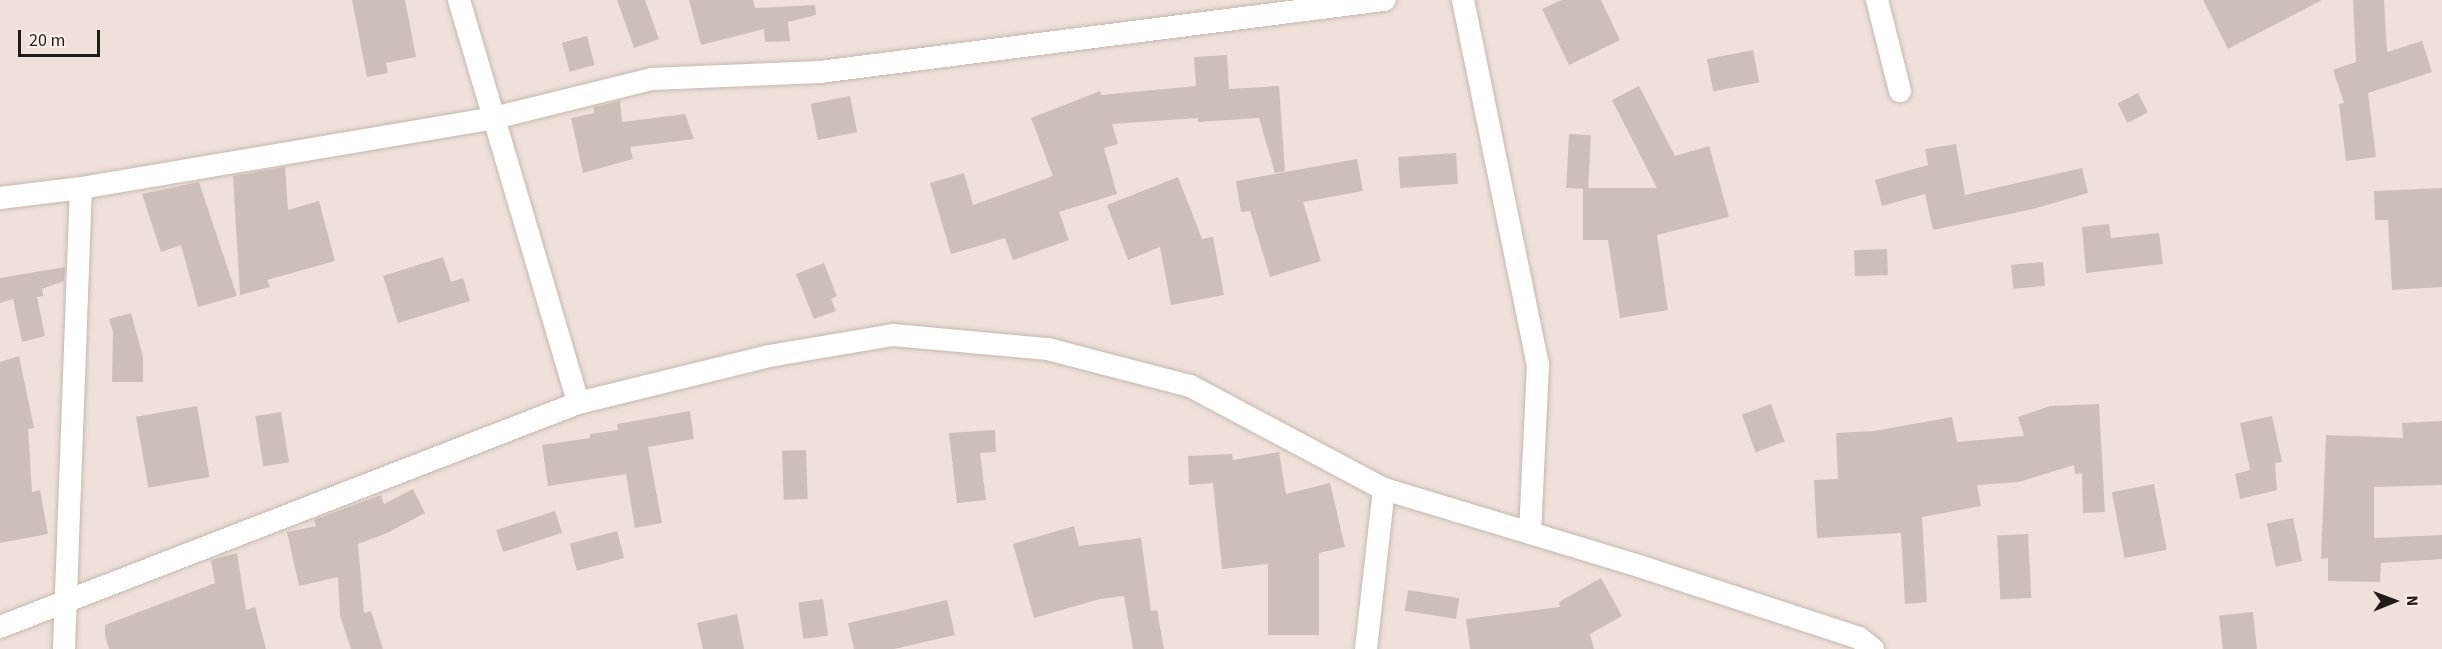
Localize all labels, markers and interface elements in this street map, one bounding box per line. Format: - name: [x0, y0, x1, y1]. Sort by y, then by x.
- scale bar: [21, 18, 104, 56]
- text: 20 m: [29, 28, 65, 53]
- north arrow: [2364, 571, 2424, 631]
- text: N: [2401, 595, 2423, 606]

